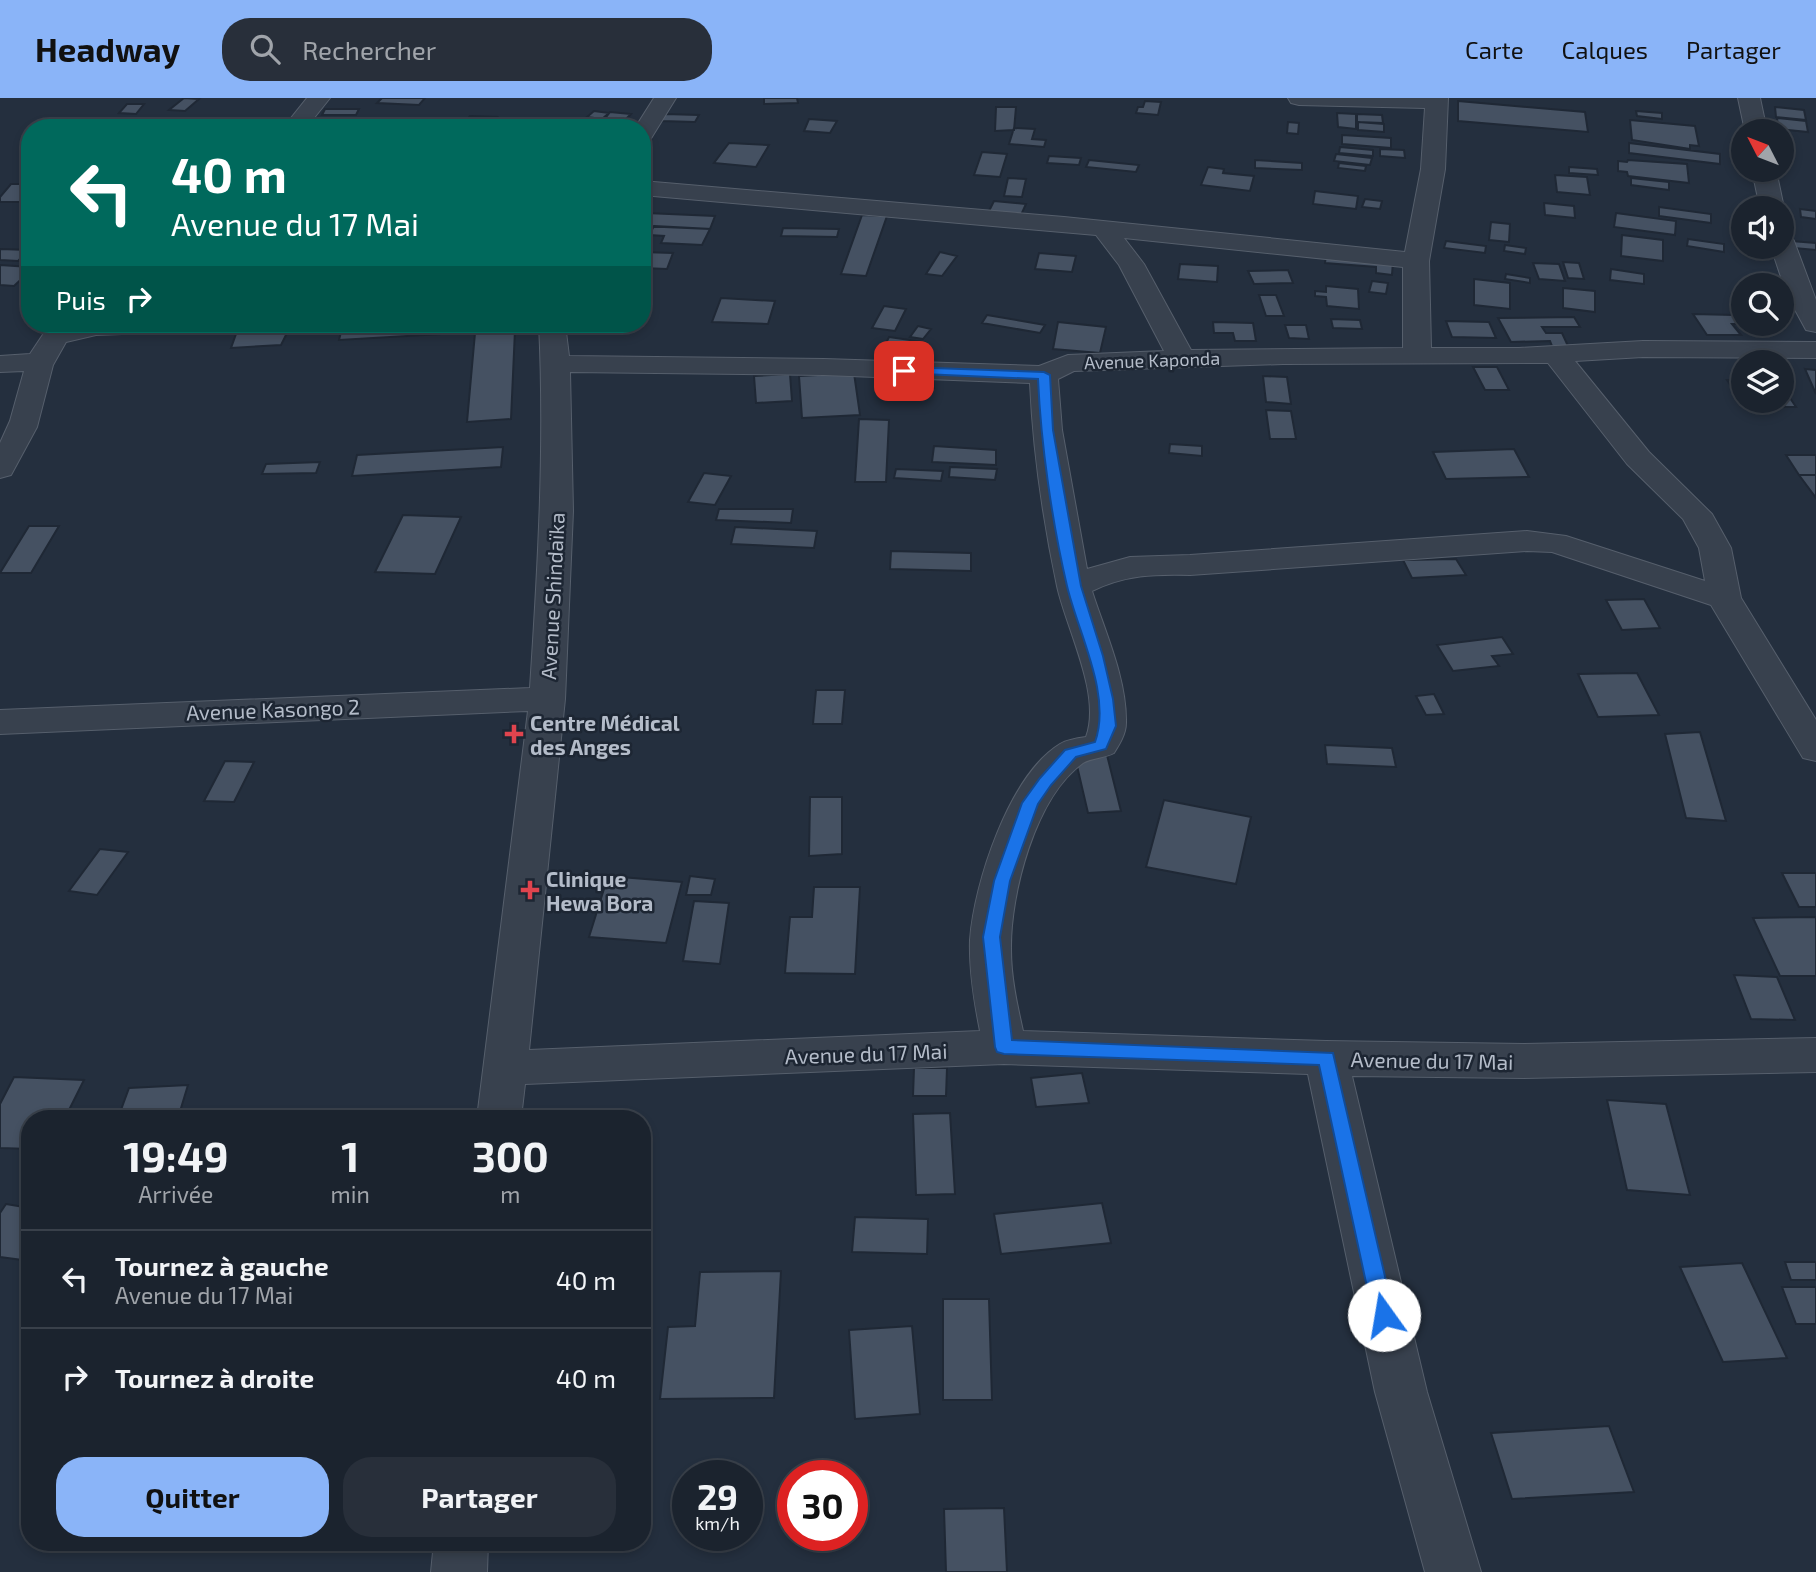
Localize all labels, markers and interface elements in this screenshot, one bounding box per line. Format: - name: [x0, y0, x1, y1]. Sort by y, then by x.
- search box: [222, 18, 712, 81]
- text: Headway: [35, 29, 180, 69]
- icon: search: [246, 30, 284, 68]
- text: Rechercher: [302, 34, 436, 65]
- text: Carte: [1465, 35, 1524, 64]
- text: Calques: [1562, 35, 1648, 64]
- text: Partager: [1686, 35, 1781, 64]
- north arrow: [1731, 119, 1794, 182]
- map controls: [1731, 119, 1794, 413]
- text: 40 m: [171, 144, 287, 203]
- icon: left: [56, 147, 147, 238]
- button: sound: [1731, 196, 1794, 259]
- text: Avenue du 17 Mai: [171, 204, 419, 242]
- button: search: [1731, 273, 1794, 336]
- icon: right: [120, 280, 158, 318]
- text: Puis: [56, 284, 106, 315]
- pin: [874, 341, 934, 401]
- street label: Avenue Kaponda: [1084, 347, 1220, 373]
- button: layers: [1731, 350, 1794, 413]
- icon: arrive: [885, 352, 923, 390]
- street label: Avenue Shindaïka: [535, 512, 569, 680]
- street label: Avenue Kasongo 2: [186, 693, 360, 725]
- place label: Centre Médical des Anges: [530, 710, 680, 759]
- marker: Centre Médical des Anges: [504, 724, 524, 744]
- place label: Clinique Hewa Bora: [546, 866, 653, 915]
- marker: Clinique Hewa Bora: [520, 880, 540, 900]
- street label: Avenue du 17 Mai: [784, 1038, 948, 1068]
- street label: Avenue du 17 Mai: [1350, 1046, 1514, 1074]
- text: 19:49: [123, 1130, 228, 1180]
- text: 1: [341, 1130, 359, 1180]
- text: 300: [472, 1130, 549, 1180]
- text: Arrivée: [138, 1180, 213, 1208]
- text: min: [331, 1180, 370, 1208]
- text: m: [500, 1180, 520, 1208]
- text: Tournez à gauche: [115, 1250, 329, 1281]
- icon: left: [56, 1260, 94, 1298]
- text: 40 m: [556, 1264, 616, 1295]
- position arrow: [1347, 1278, 1421, 1352]
- text: Avenue du 17 Mai: [115, 1281, 293, 1309]
- icon: right: [56, 1358, 94, 1396]
- text: Tournez à droite: [115, 1362, 314, 1393]
- text: 40 m: [556, 1362, 616, 1393]
- button: Quitter: [56, 1457, 329, 1537]
- button: Partager: [343, 1457, 616, 1537]
- speed limit sign: 30: [777, 1460, 868, 1551]
- text: 29: [697, 1475, 738, 1517]
- text: km/h: [695, 1512, 740, 1534]

